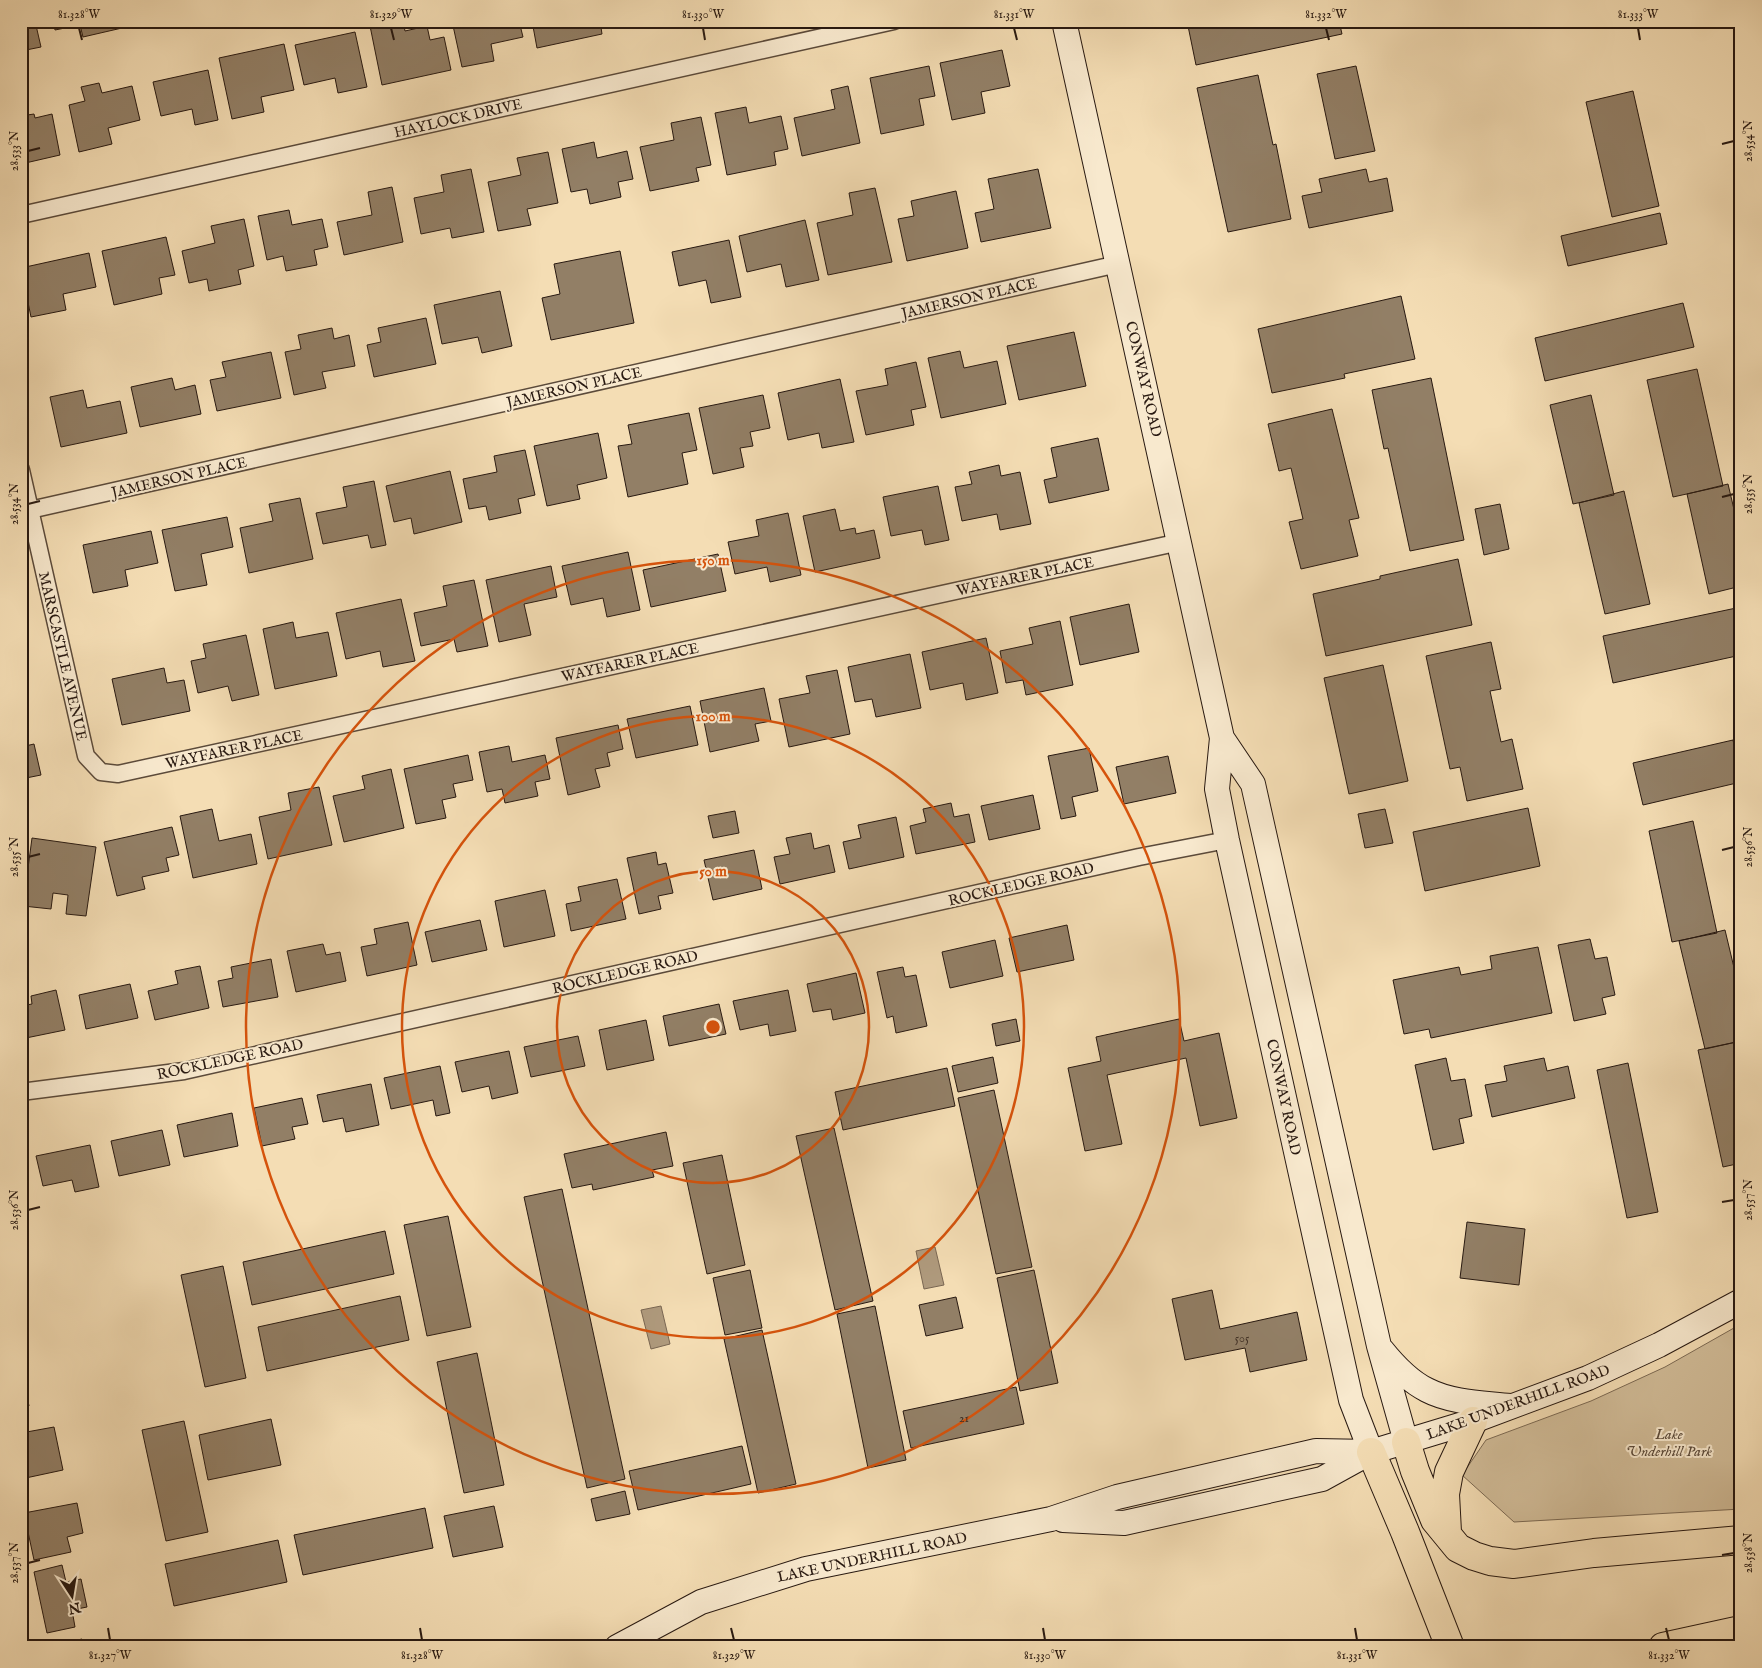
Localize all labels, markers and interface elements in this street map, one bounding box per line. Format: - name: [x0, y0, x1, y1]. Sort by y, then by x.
- text: 81.328°W: [58, 7, 100, 22]
- text: 81.329°W: [370, 7, 413, 22]
- text: 81.330°W: [682, 7, 724, 22]
- text: 81.331°W: [994, 7, 1035, 22]
- text: 81.332°W: [1305, 7, 1347, 22]
- text: 81.333°W: [1618, 7, 1659, 22]
- street label: HAYLOCK DRIVE: [392, 94, 524, 142]
- text: 28.534°N: [1741, 119, 1756, 162]
- text: 28.533°N: [7, 130, 22, 171]
- street label: JAMERSON PLACE: [898, 274, 1039, 324]
- street label: CONWAY ROAD: [1121, 319, 1166, 439]
- street label: JAMERSON PLACE: [503, 363, 644, 413]
- street label: JAMERSON PLACE: [108, 453, 249, 503]
- text: 28.535°N: [1741, 473, 1756, 514]
- text: 28.534°N: [7, 482, 22, 525]
- text: 150 m: [696, 551, 730, 570]
- street label: WAYFARER PLACE: [955, 553, 1096, 600]
- street label: MARSCASTLE AVENUE: [34, 570, 91, 742]
- street label: WAYFARER PLACE: [560, 639, 701, 686]
- text: 100 m: [695, 707, 731, 726]
- street label: WAYFARER PLACE: [164, 726, 305, 773]
- text: 28.536°N: [1741, 826, 1756, 868]
- text: 28.535°N: [7, 836, 22, 877]
- street label: ROCKLEDGE ROAD: [946, 858, 1096, 911]
- text: 50 m: [699, 862, 727, 881]
- street label: ROCKLEDGE ROAD: [550, 946, 700, 999]
- centre of rings: [704, 1018, 722, 1036]
- street label: ROCKLEDGE ROAD: [155, 1035, 305, 1084]
- street label: CONWAY ROAD: [1262, 1037, 1305, 1157]
- text: 28.537°N: [1741, 1179, 1756, 1221]
- text: 28.536°N: [7, 1189, 22, 1231]
- house number: 505: [1235, 1331, 1250, 1346]
- street label: LAKE UNDERHILL ROAD: [1424, 1360, 1613, 1445]
- house number: 21: [959, 1411, 969, 1426]
- park label: Lake Underhill Park: [1626, 1425, 1712, 1461]
- street label: LAKE UNDERHILL ROAD: [775, 1528, 969, 1587]
- text: 28.538°N: [1741, 1532, 1756, 1573]
- text: 28.537°N: [7, 1542, 22, 1584]
- north arrow: [48, 1570, 98, 1620]
- text: N: [67, 1597, 83, 1618]
- text: 81.327°W: [89, 1648, 132, 1663]
- text: 81.328°W: [401, 1648, 443, 1663]
- text: 81.329°W: [713, 1648, 756, 1663]
- text: 81.330°W: [1024, 1648, 1066, 1663]
- text: 81.331°W: [1337, 1648, 1378, 1663]
- text: 81.332°W: [1648, 1648, 1690, 1663]

